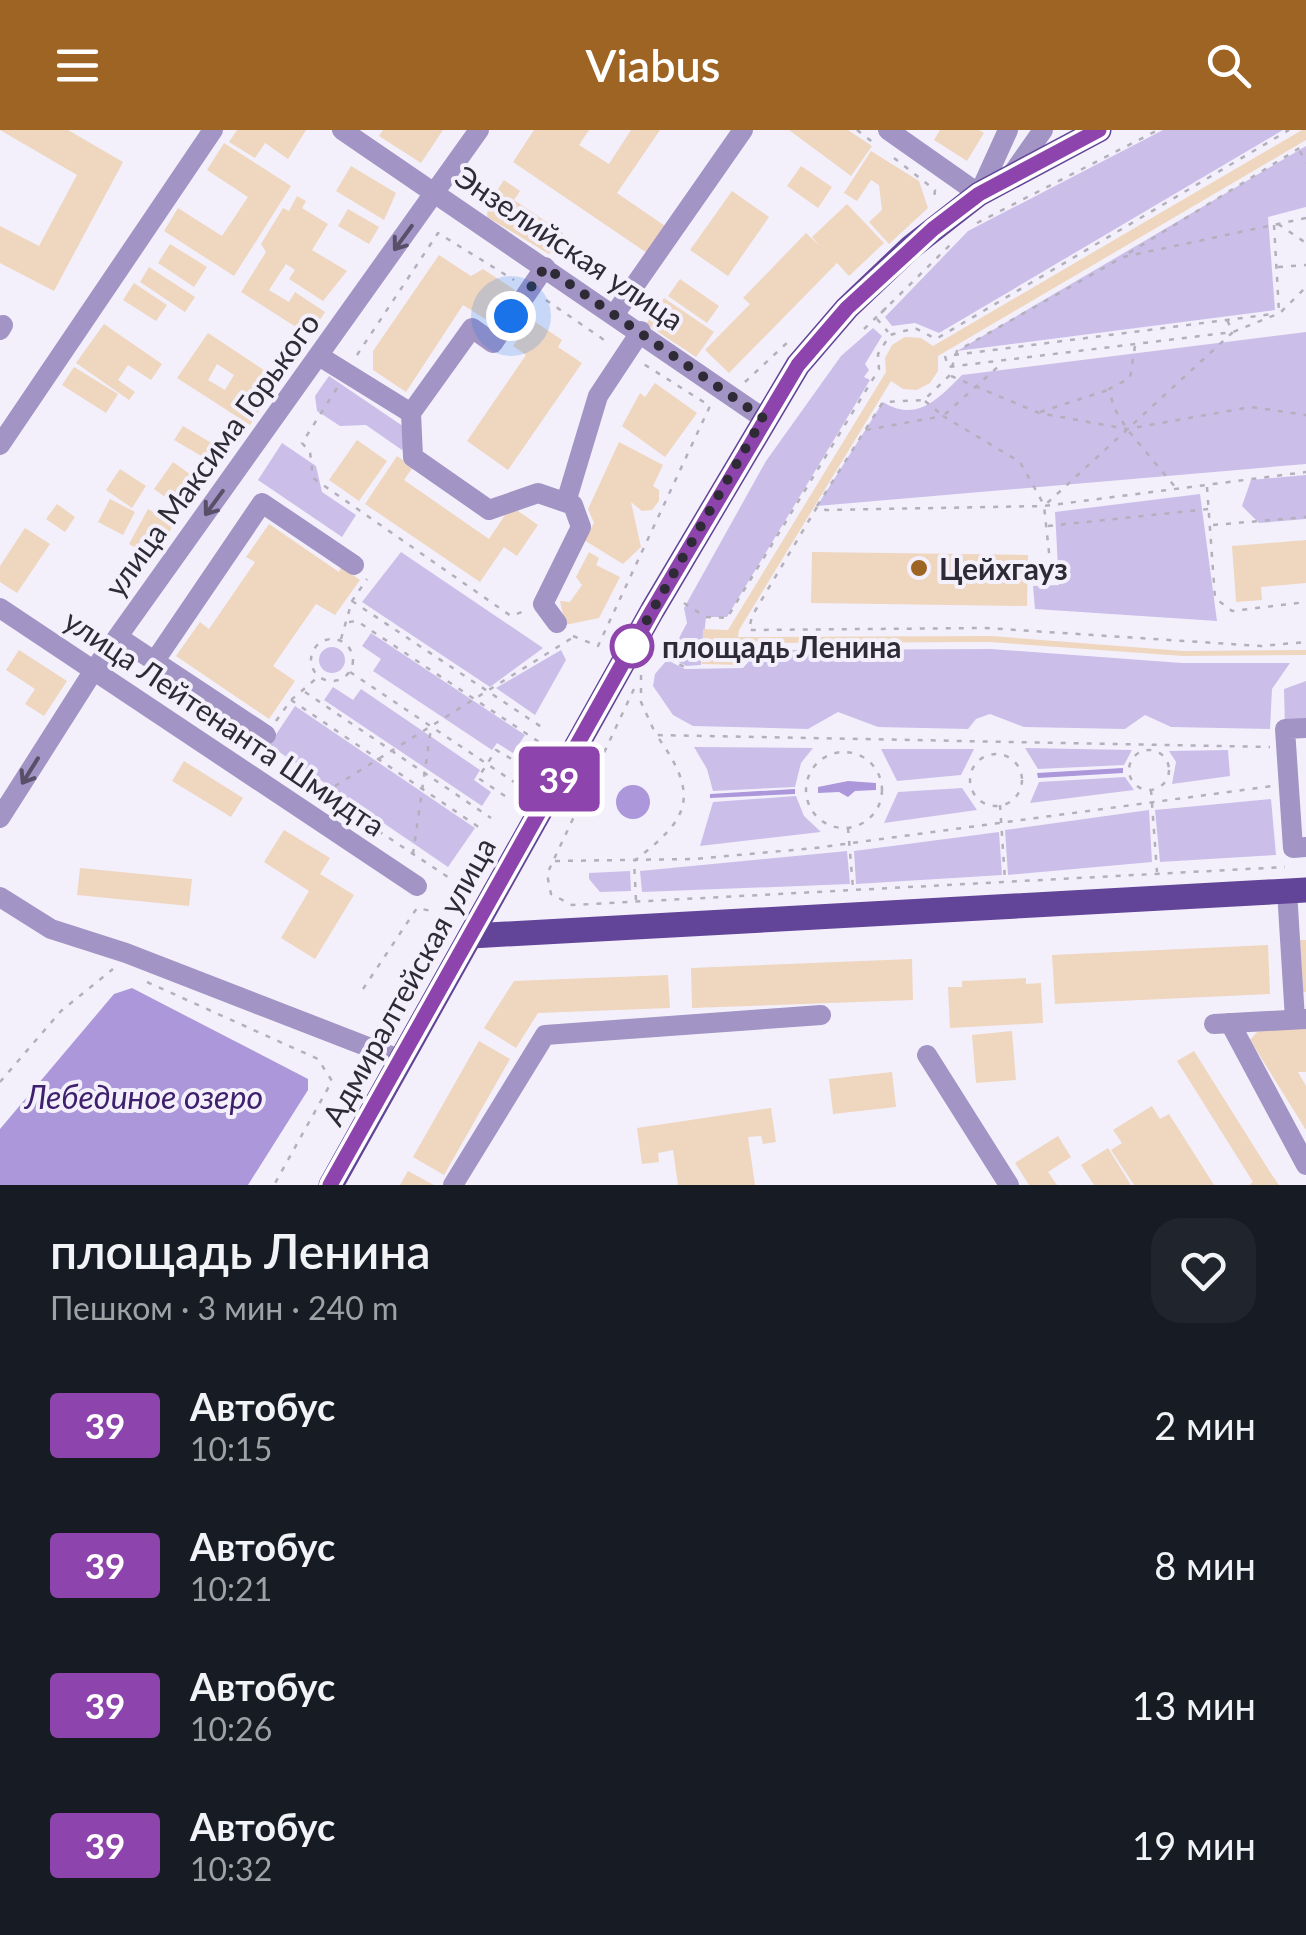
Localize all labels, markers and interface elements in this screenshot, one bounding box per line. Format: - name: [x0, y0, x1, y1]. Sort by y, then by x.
- icon: menu: [50, 38, 105, 93]
- text: Viabus: [586, 38, 720, 92]
- icon: search: [1201, 38, 1256, 93]
- street label: Энзелийская улица: [449, 157, 691, 337]
- one-way arrow: [393, 224, 414, 252]
- your location: [486, 291, 536, 341]
- street label: улица Максима Горького: [96, 305, 326, 603]
- one-way arrow: [203, 488, 224, 516]
- place label: Цейхгауз: [939, 550, 1068, 586]
- marker: Цейхгауз: [908, 557, 930, 579]
- street label: улица Лейтенанта Шмидта: [58, 601, 392, 843]
- marker: площадь Ленина: [611, 625, 653, 667]
- place label: площадь Ленина: [662, 628, 902, 664]
- line badge: 39: [514, 746, 604, 812]
- one-way arrow: [20, 756, 40, 784]
- text: 39: [539, 758, 579, 800]
- street label: Адмиралтейская улица: [314, 831, 502, 1131]
- water label: Лебединое озеро: [23, 1077, 263, 1116]
- button: heart: [1151, 1218, 1256, 1323]
- text: площадь Ленина: [50, 1222, 431, 1279]
- text: Пешком · 3 мин · 240 m: [50, 1288, 398, 1327]
- text: Автобус: [190, 1383, 335, 1429]
- text: 2 мин: [1154, 1402, 1256, 1448]
- text: 39: [85, 1404, 125, 1446]
- text: 10:15: [190, 1429, 272, 1468]
- text: Автобус: [190, 1523, 335, 1569]
- text: 8 мин: [1154, 1542, 1256, 1588]
- text: 39: [85, 1544, 125, 1586]
- text: 10:21: [190, 1569, 272, 1608]
- text: Автобус: [190, 1663, 335, 1709]
- text: 13 мин: [1132, 1682, 1256, 1728]
- text: 39: [85, 1684, 125, 1726]
- text: 10:26: [190, 1709, 272, 1748]
- text: Автобус: [190, 1803, 335, 1849]
- text: 19 мин: [1132, 1822, 1256, 1868]
- text: 39: [85, 1824, 125, 1866]
- text: 10:32: [190, 1849, 272, 1888]

